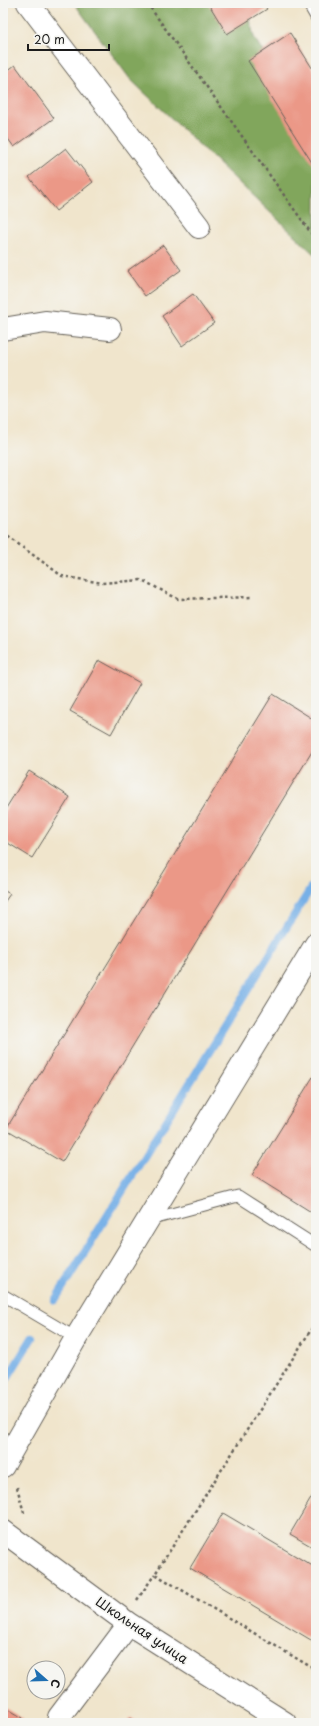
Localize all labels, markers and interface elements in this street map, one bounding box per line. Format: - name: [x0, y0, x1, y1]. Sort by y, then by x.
- scale bar: [28, 26, 109, 52]
- text: 20 m: [34, 30, 65, 48]
- street label: Школьная улица: [92, 1592, 193, 1668]
- north arrow: [26, 1660, 66, 1700]
- text: С: [46, 1677, 65, 1690]

